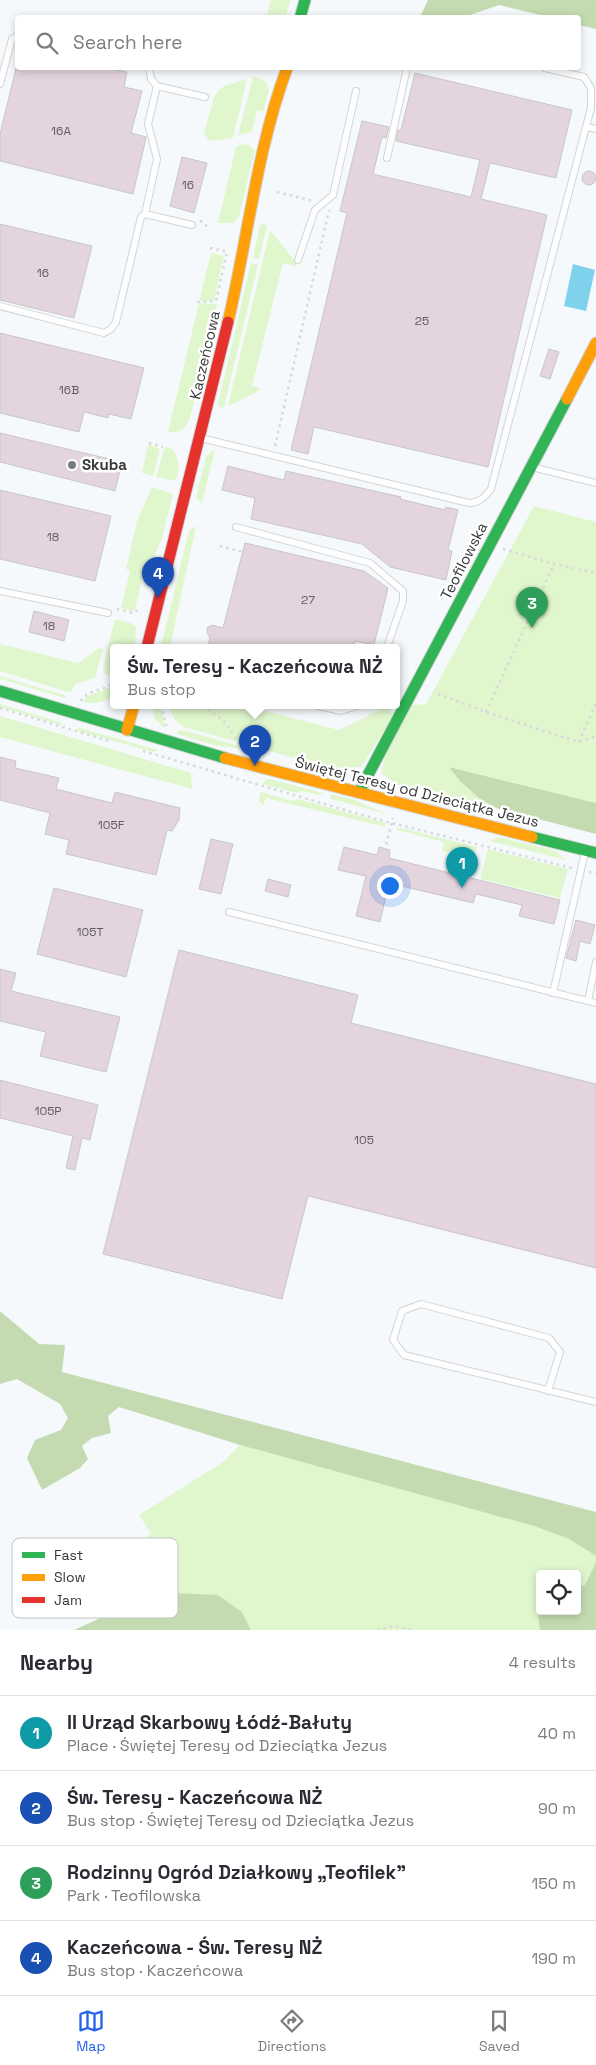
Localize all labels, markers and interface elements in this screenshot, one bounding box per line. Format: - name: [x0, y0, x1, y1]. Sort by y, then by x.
- search box: [15, 15, 581, 70]
- icon: search: [33, 29, 61, 57]
- text: Search here: [73, 30, 183, 55]
- house number: 16A: [51, 123, 71, 139]
- house number: 16: [182, 177, 194, 193]
- house number: 16: [37, 265, 49, 281]
- street label: Kaczeńcowa: [185, 308, 224, 401]
- house number: 25: [415, 313, 429, 329]
- house number: 16B: [59, 382, 79, 398]
- place label: Skuba: [82, 455, 127, 474]
- marker: Skuba: [66, 459, 78, 471]
- street label: Teofilowska: [436, 519, 491, 603]
- house number: 18: [47, 529, 59, 545]
- pin: 4: [142, 557, 174, 598]
- pin: 3: [516, 587, 548, 628]
- house number: 27: [301, 592, 315, 608]
- house number: 18: [43, 618, 55, 634]
- popup: [110, 644, 400, 709]
- text: Św. Teresy - Kaczeńcowa NŻ: [127, 654, 383, 679]
- text: Bus stop: [127, 679, 196, 700]
- pin: 2: [239, 725, 271, 766]
- street label: Świętej Teresy od Dzieciątka Jezus: [293, 752, 541, 831]
- house number: 105F: [98, 817, 125, 833]
- pin: 1: [446, 847, 478, 888]
- your location: [377, 873, 403, 899]
- house number: 105T: [77, 924, 103, 940]
- house number: 105P: [34, 1103, 62, 1119]
- house number: 105: [354, 1132, 374, 1148]
- legend: [12, 1538, 178, 1618]
- text: Fast: [54, 1546, 83, 1564]
- text: Slow: [54, 1568, 86, 1586]
- map controls: [536, 1570, 581, 1615]
- button: locate: [536, 1570, 581, 1615]
- text: Jam: [54, 1591, 82, 1609]
- text: Nearby: [20, 1649, 93, 1676]
- text: 4 results: [509, 1652, 576, 1673]
- text: II Urząd Skarbowy Łódź-Bałuty: [67, 1710, 352, 1735]
- text: 1: [32, 1723, 40, 1744]
- text: 40 m: [538, 1723, 576, 1744]
- text: Place · Świętej Teresy od Dzieciątka Jezus: [67, 1735, 387, 1756]
- text: Św. Teresy - Kaczeńcowa NŻ: [67, 1785, 322, 1810]
- text: 2: [31, 1798, 41, 1819]
- text: 90 m: [538, 1798, 576, 1819]
- text: Bus stop · Świętej Teresy od Dzieciątka Jezus: [67, 1810, 414, 1831]
- text: Rodzinny Ogród Działkowy „Teofilek”: [67, 1860, 406, 1885]
- text: 3: [31, 1873, 41, 1894]
- text: 150 m: [532, 1873, 576, 1894]
- text: Park · Teofilowska: [67, 1885, 201, 1906]
- text: Kaczeńcowa - Św. Teresy NŻ: [67, 1935, 322, 1960]
- text: 4: [31, 1948, 41, 1969]
- text: 190 m: [531, 1948, 576, 1969]
- text: Bus stop · Kaczeńcowa: [67, 1960, 243, 1981]
- tab: Map: [76, 2007, 105, 2055]
- tab: Directions: [258, 2007, 326, 2055]
- tab: Saved: [479, 2007, 520, 2055]

